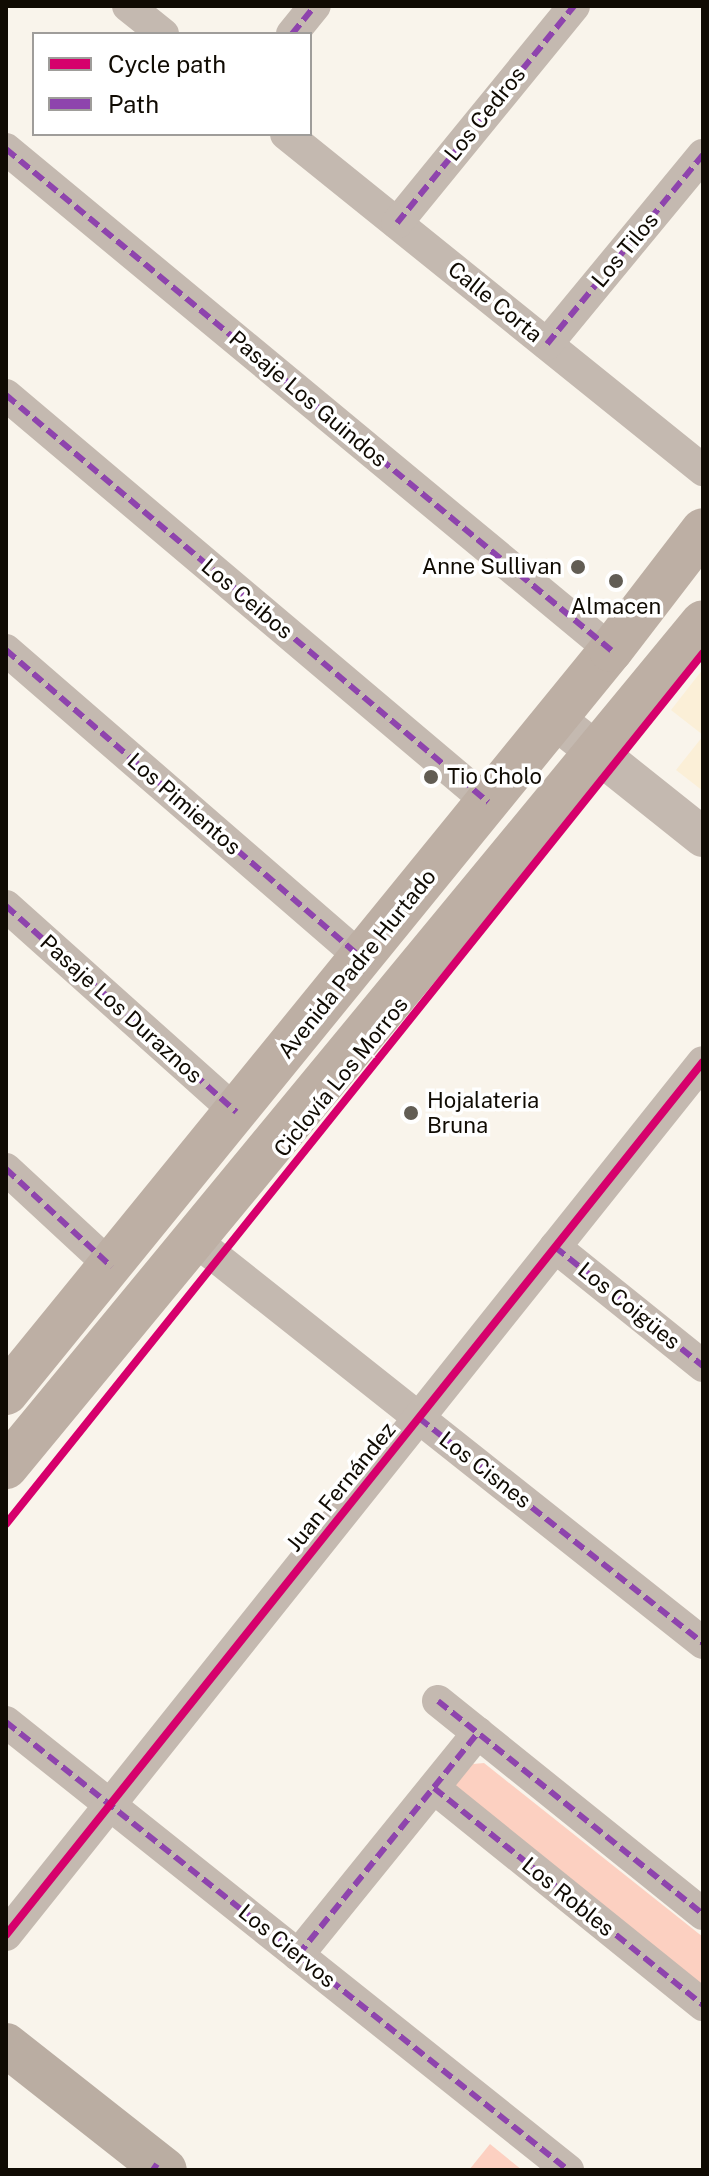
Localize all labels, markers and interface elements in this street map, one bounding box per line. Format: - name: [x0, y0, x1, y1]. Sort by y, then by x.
- legend: [32, 32, 312, 136]
- text: Cycle path: [108, 50, 226, 78]
- street label: Los Cedros: [439, 61, 531, 167]
- text: Path: [108, 90, 159, 118]
- street label: Los Tilos: [586, 207, 664, 293]
- street label: Calle Corta: [442, 256, 548, 348]
- street label: Pasaje Los Guindos: [224, 325, 392, 473]
- street label: Los Ceibos: [196, 553, 298, 645]
- place label: Anne Sullivan: [421, 554, 562, 580]
- marker: Anne Sullivan: [569, 558, 587, 576]
- marker: Almacen: [607, 572, 625, 590]
- place label: Almacen: [571, 594, 661, 620]
- street label: Los Pimientos: [122, 748, 246, 860]
- place label: Tio Cholo: [447, 764, 542, 790]
- marker: Tio Cholo: [422, 768, 440, 786]
- street label: Avenida Padre Hurtado: [272, 864, 442, 1064]
- street label: Pasaje Los Duraznos: [34, 929, 208, 1089]
- street label: Ciclovía Los Morros: [268, 992, 414, 1162]
- place label: Hojalateria Bruna: [427, 1087, 539, 1138]
- marker: Hojalateria Bruna: [402, 1104, 420, 1122]
- street label: Los Coigües: [573, 1257, 685, 1355]
- street label: Juan Fernández: [281, 1417, 401, 1557]
- street label: Los Cisnes: [434, 1426, 536, 1514]
- street label: Los Robles: [517, 1852, 619, 1942]
- street label: Los Ciervos: [233, 1899, 341, 1993]

